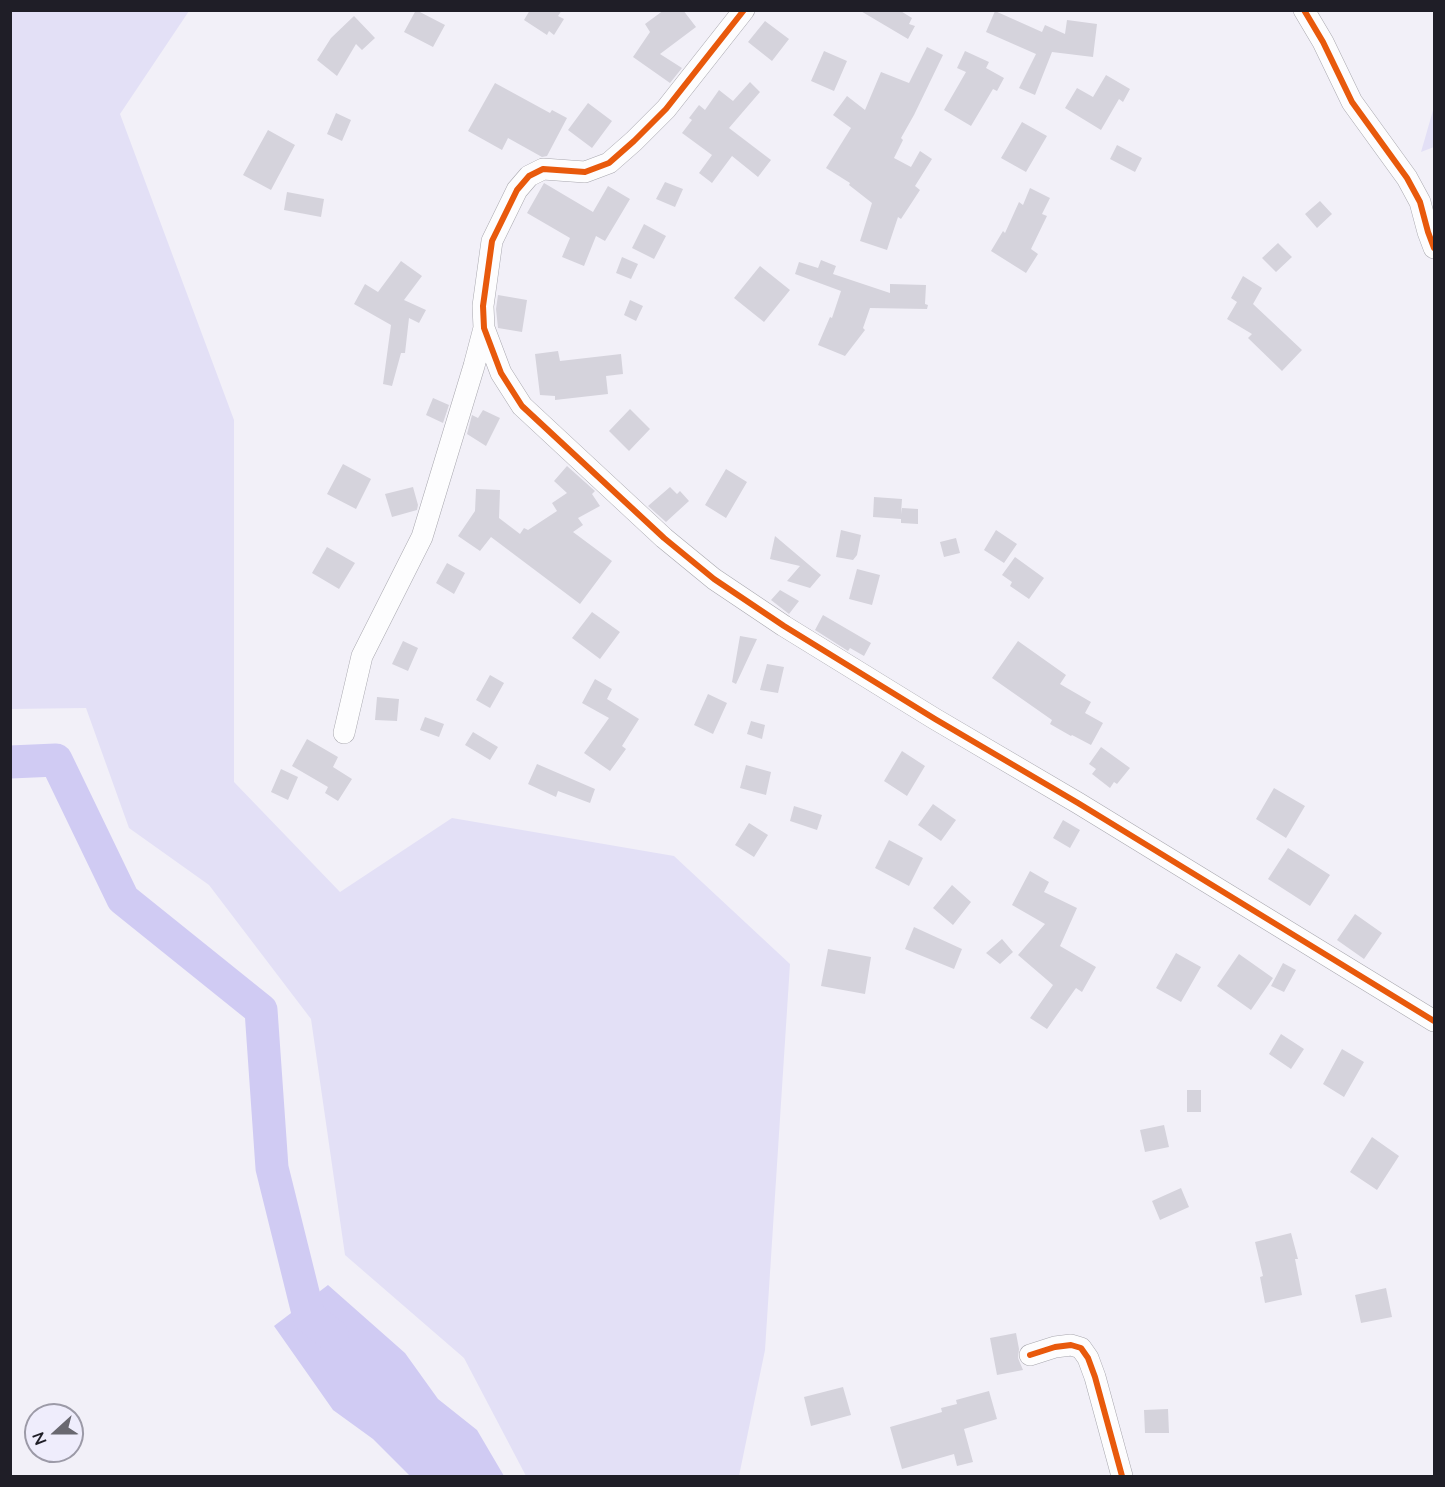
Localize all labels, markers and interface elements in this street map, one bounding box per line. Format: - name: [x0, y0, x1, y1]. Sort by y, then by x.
- north arrow: [24, 1403, 84, 1463]
- text: N: [28, 1430, 50, 1448]

